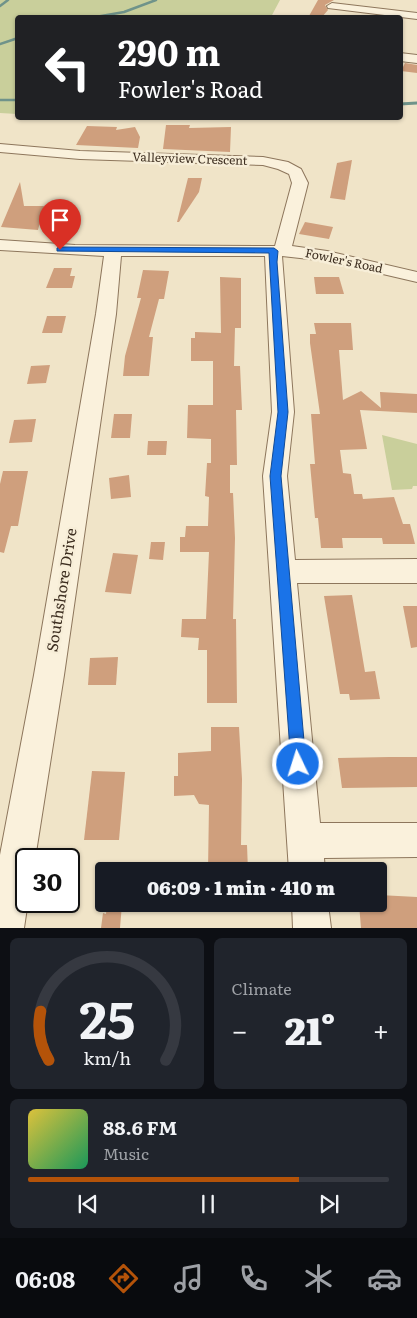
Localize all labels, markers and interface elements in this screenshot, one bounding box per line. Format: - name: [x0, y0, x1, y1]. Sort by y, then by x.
- text: 290 m: [118, 25, 220, 77]
- icon: left: [35, 35, 100, 100]
- text: Fowler's Road: [118, 72, 263, 105]
- street label: Valleyview Crescent: [132, 147, 248, 169]
- pin: [39, 199, 81, 250]
- icon: arrive: [46, 206, 74, 234]
- street label: Fowler's Road: [304, 243, 385, 277]
- street label: Southshore Drive: [39, 526, 82, 653]
- position arrow: [271, 737, 323, 789]
- speed limit sign: 30: [15, 848, 80, 913]
- text: 06:09 · 1 min · 410 m: [147, 873, 335, 901]
- text: Climate: [232, 976, 292, 1000]
- text: 25: [79, 978, 135, 1055]
- text: 21°: [285, 1000, 336, 1057]
- text: −: [232, 1008, 248, 1050]
- text: +: [373, 1008, 389, 1050]
- text: km/h: [83, 1044, 131, 1071]
- text: 88.6 FM: [103, 1113, 177, 1141]
- text: Music: [103, 1141, 149, 1165]
- icon: previous: [74, 1190, 102, 1218]
- icon: pause: [194, 1190, 222, 1218]
- icon: next: [315, 1190, 343, 1218]
- icon: directions: [106, 1261, 141, 1296]
- icon: music: [171, 1261, 206, 1296]
- icon: phone: [236, 1261, 271, 1296]
- icon: climate: [301, 1261, 336, 1296]
- icon: car: [367, 1261, 402, 1296]
- text: 06:08: [15, 1262, 75, 1295]

